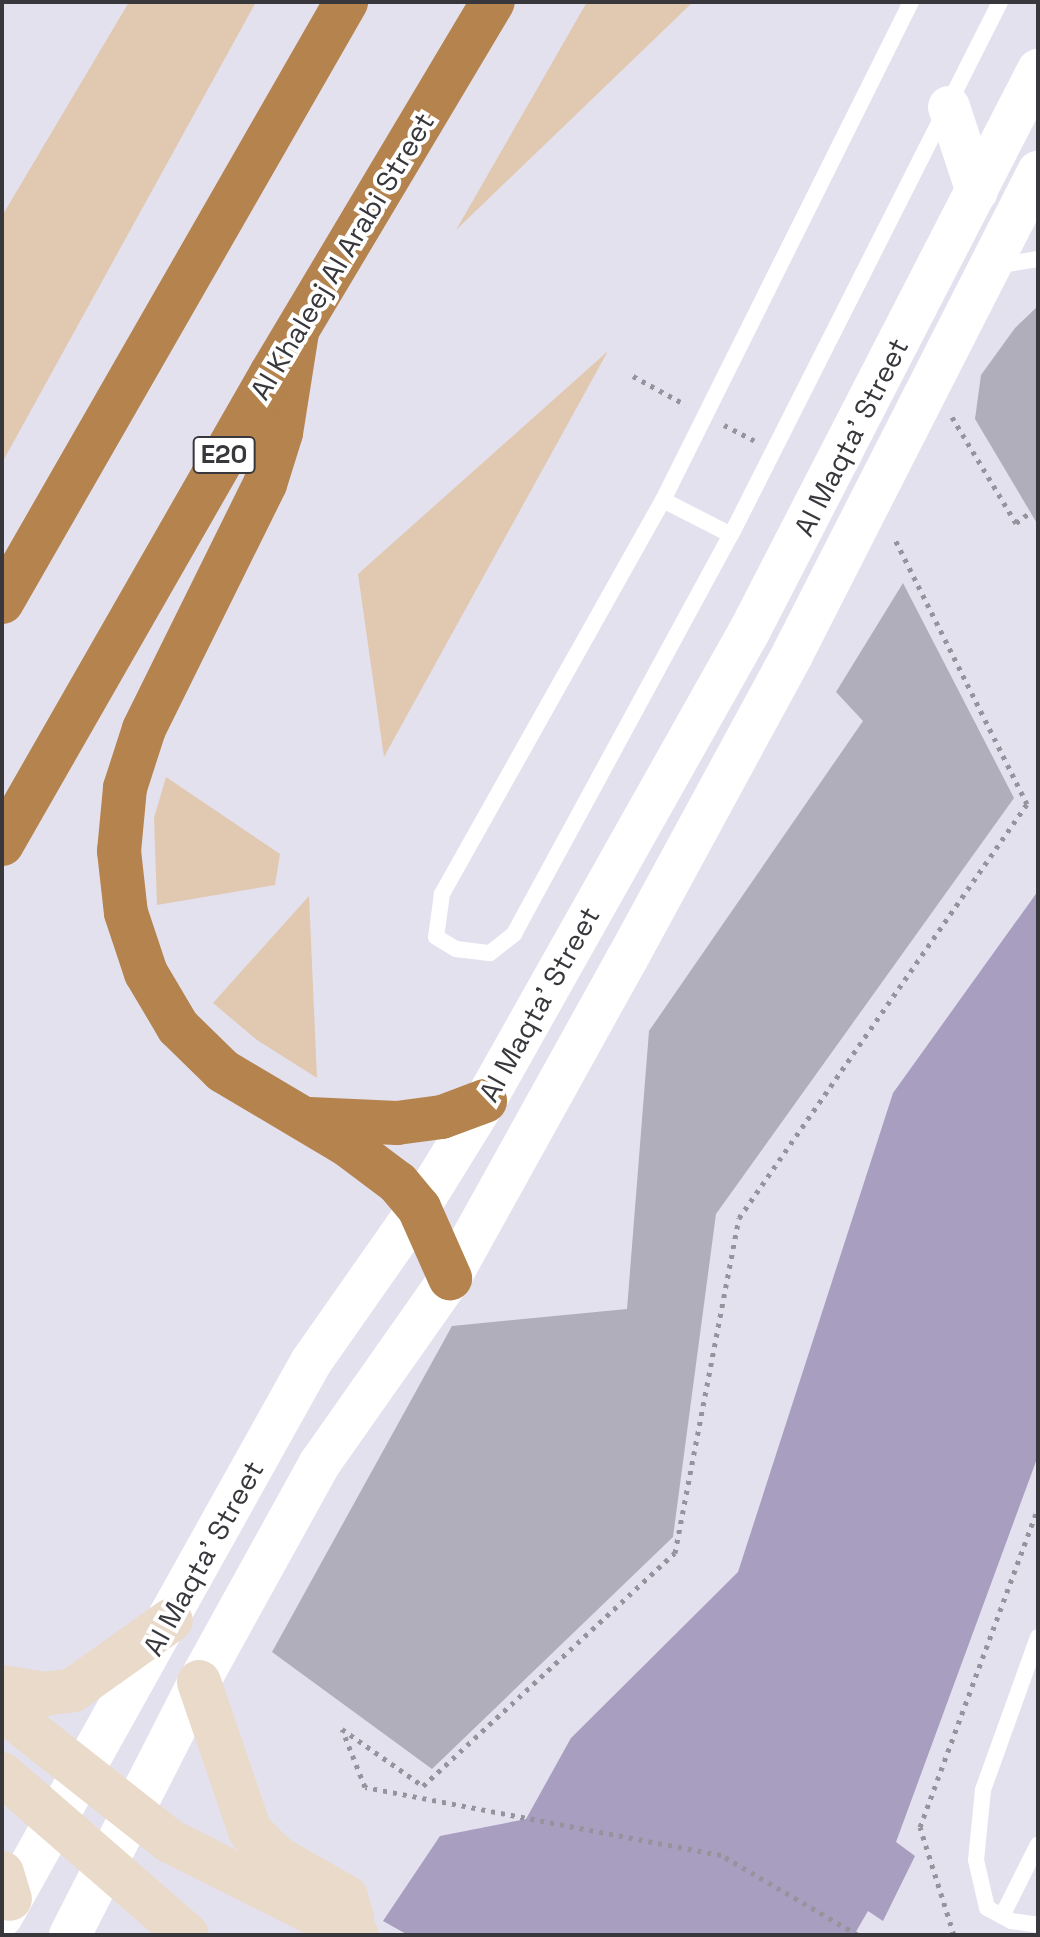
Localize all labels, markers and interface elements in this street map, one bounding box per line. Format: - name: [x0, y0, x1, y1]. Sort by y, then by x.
- street label: Al Khaleej Al Arabi Street: [243, 106, 441, 406]
- street label: Al Maqta' Street: [787, 332, 915, 542]
- road number: E20: [192, 433, 256, 477]
- street label: Al Maqta' Street: [472, 901, 606, 1107]
- street label: Al Maqta' Street: [136, 1455, 270, 1661]

